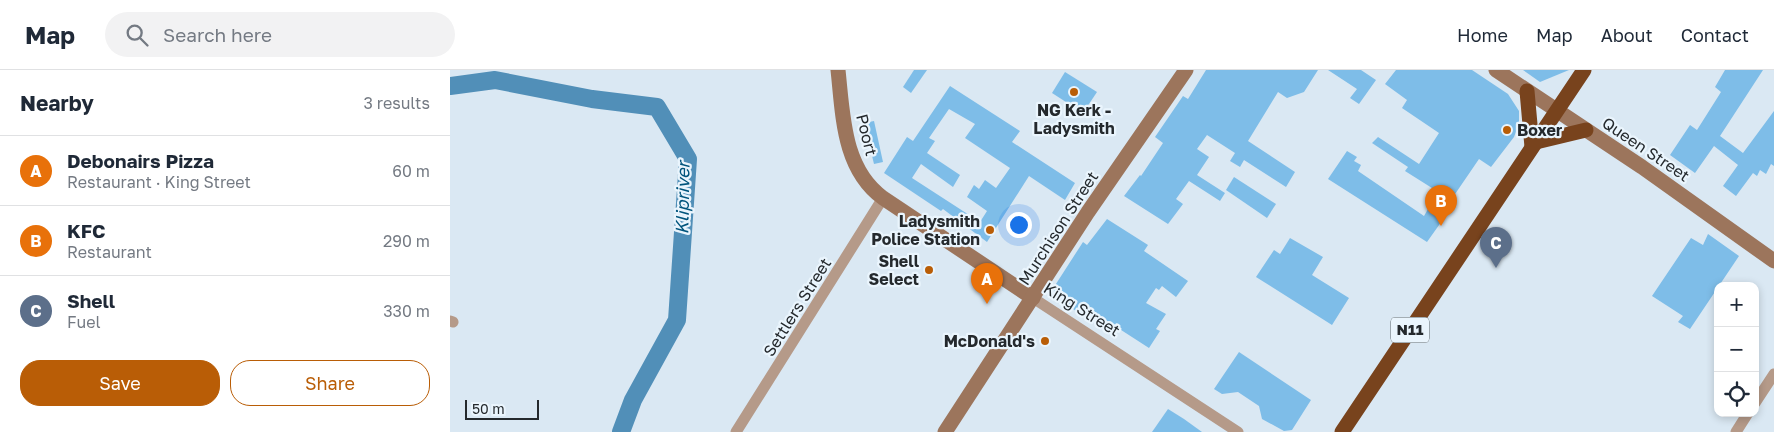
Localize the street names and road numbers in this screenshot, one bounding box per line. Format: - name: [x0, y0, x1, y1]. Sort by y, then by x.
- street label: Poort: [852, 112, 882, 158]
- street label: Queen Street: [1598, 112, 1694, 186]
- street label: Murchison Street: [1014, 167, 1102, 289]
- street label: Settlers Street: [759, 254, 835, 360]
- street label: King Street: [1040, 278, 1124, 340]
- road number: N11: [1391, 318, 1429, 342]

